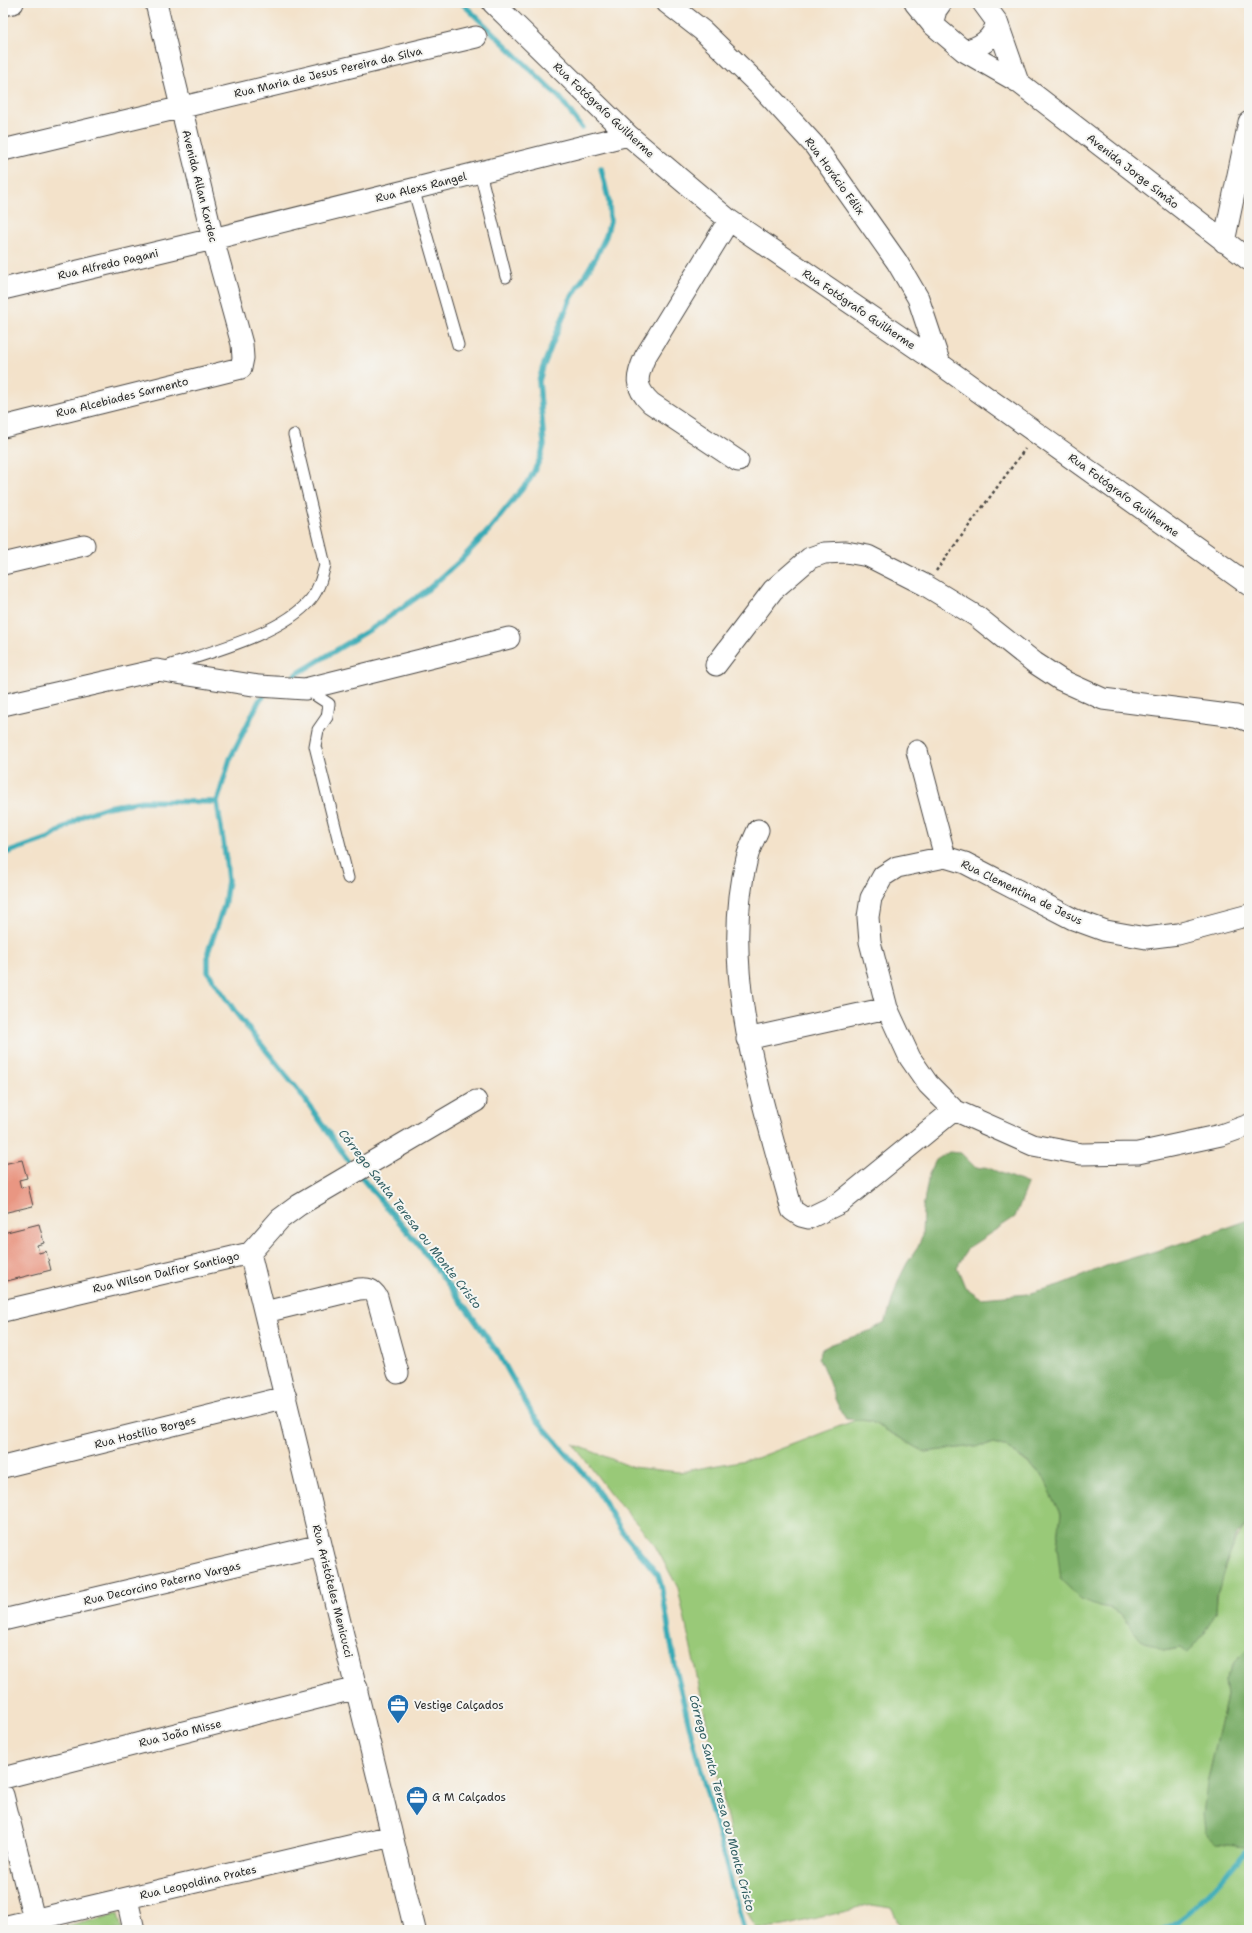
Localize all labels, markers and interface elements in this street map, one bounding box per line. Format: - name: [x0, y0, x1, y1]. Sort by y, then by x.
- street label: Rua Maria de Jesus Pereira da Silva: [233, 43, 424, 101]
- street label: Rua Fotógrafo Guilherme: [550, 59, 658, 161]
- street label: Avenida Allan Kardec: [178, 128, 221, 244]
- street label: Avenida Jorge Simão: [1083, 131, 1182, 212]
- street label: Rua Horácio Félix: [801, 135, 868, 218]
- street label: Rua Alexs Rangel: [374, 169, 469, 206]
- street label: Rua Alfredo Pagani: [56, 246, 160, 283]
- street label: Rua Fotógrafo Guilherme: [799, 266, 918, 353]
- street label: Rua Alcebiades Sarmento: [54, 374, 190, 421]
- street label: Rua Fotógrafo Guilherme: [1065, 450, 1182, 541]
- street label: Rua Clementina de Jesus: [958, 856, 1085, 928]
- water label: Córrego Santa Teresa ou Monte Cristo: [335, 1126, 485, 1312]
- street label: Rua Wilson Dalfior Santiago: [91, 1248, 241, 1297]
- street label: Rua Hostílio Borges: [93, 1413, 197, 1452]
- street label: Rua Aristóteles Menicucci: [309, 1523, 356, 1659]
- street label: Rua Decorcino Paterno Vargas: [82, 1558, 242, 1609]
- office icon: Vestige Calçados: [385, 1692, 411, 1725]
- water label: Córrego Santa Teresa ou Monte Cristo: [685, 1693, 759, 1913]
- place label: Vestige Calçados: [414, 1698, 504, 1713]
- street label: Rua João Misse: [137, 1716, 223, 1751]
- office icon: G M Calçados: [404, 1784, 430, 1817]
- place label: G M Calçados: [432, 1790, 506, 1805]
- street label: Rua Leopoldina Prates: [138, 1862, 258, 1903]

